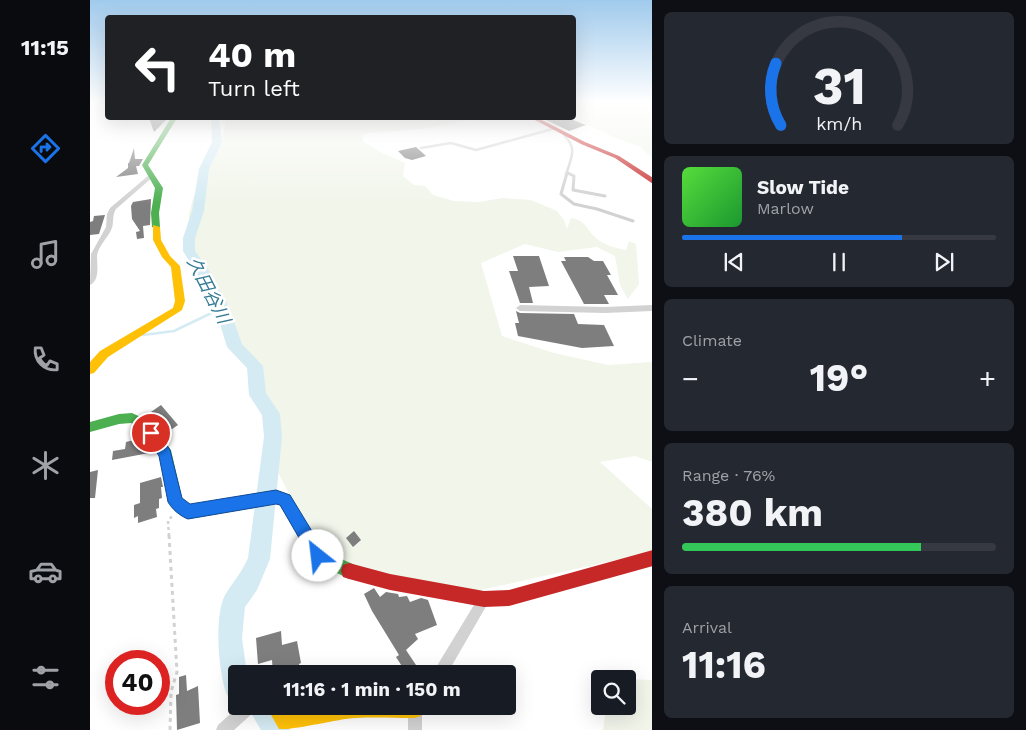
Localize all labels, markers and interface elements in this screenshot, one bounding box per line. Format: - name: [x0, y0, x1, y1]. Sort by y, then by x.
- text: 40 m: [208, 34, 296, 76]
- text: 11:15: [21, 35, 69, 60]
- icon: left: [125, 35, 190, 100]
- text: 31: [812, 56, 866, 117]
- text: Turn left: [208, 76, 300, 101]
- text: km/h: [816, 113, 862, 134]
- icon: directions: [28, 131, 63, 166]
- text: Slow Tide: [757, 176, 849, 199]
- text: Marlow: [757, 199, 814, 218]
- icon: music: [28, 237, 63, 272]
- icon: previous: [720, 248, 748, 276]
- icon: pause: [825, 248, 853, 276]
- icon: next: [930, 248, 958, 276]
- water label: 久田谷川: [183, 253, 236, 329]
- text: Climate: [682, 331, 742, 350]
- icon: phone: [28, 342, 63, 377]
- text: 19°: [810, 356, 868, 400]
- text: −: [682, 362, 699, 395]
- text: +: [979, 362, 996, 395]
- pin: [130, 412, 172, 454]
- icon: arrive: [137, 419, 165, 447]
- icon: climate: [28, 448, 63, 483]
- text: Range · 76%: [682, 466, 775, 485]
- text: 380 km: [682, 491, 823, 535]
- position arrow: [291, 529, 343, 581]
- icon: car: [28, 554, 63, 589]
- text: Arrival: [682, 618, 732, 637]
- text: 11:16: [682, 643, 766, 687]
- speed limit sign: 40: [105, 650, 170, 715]
- icon: filters: [28, 660, 63, 695]
- map controls: [591, 670, 636, 715]
- button: search: [591, 670, 636, 715]
- text: 11:16 · 1 min · 150 m: [283, 678, 461, 701]

